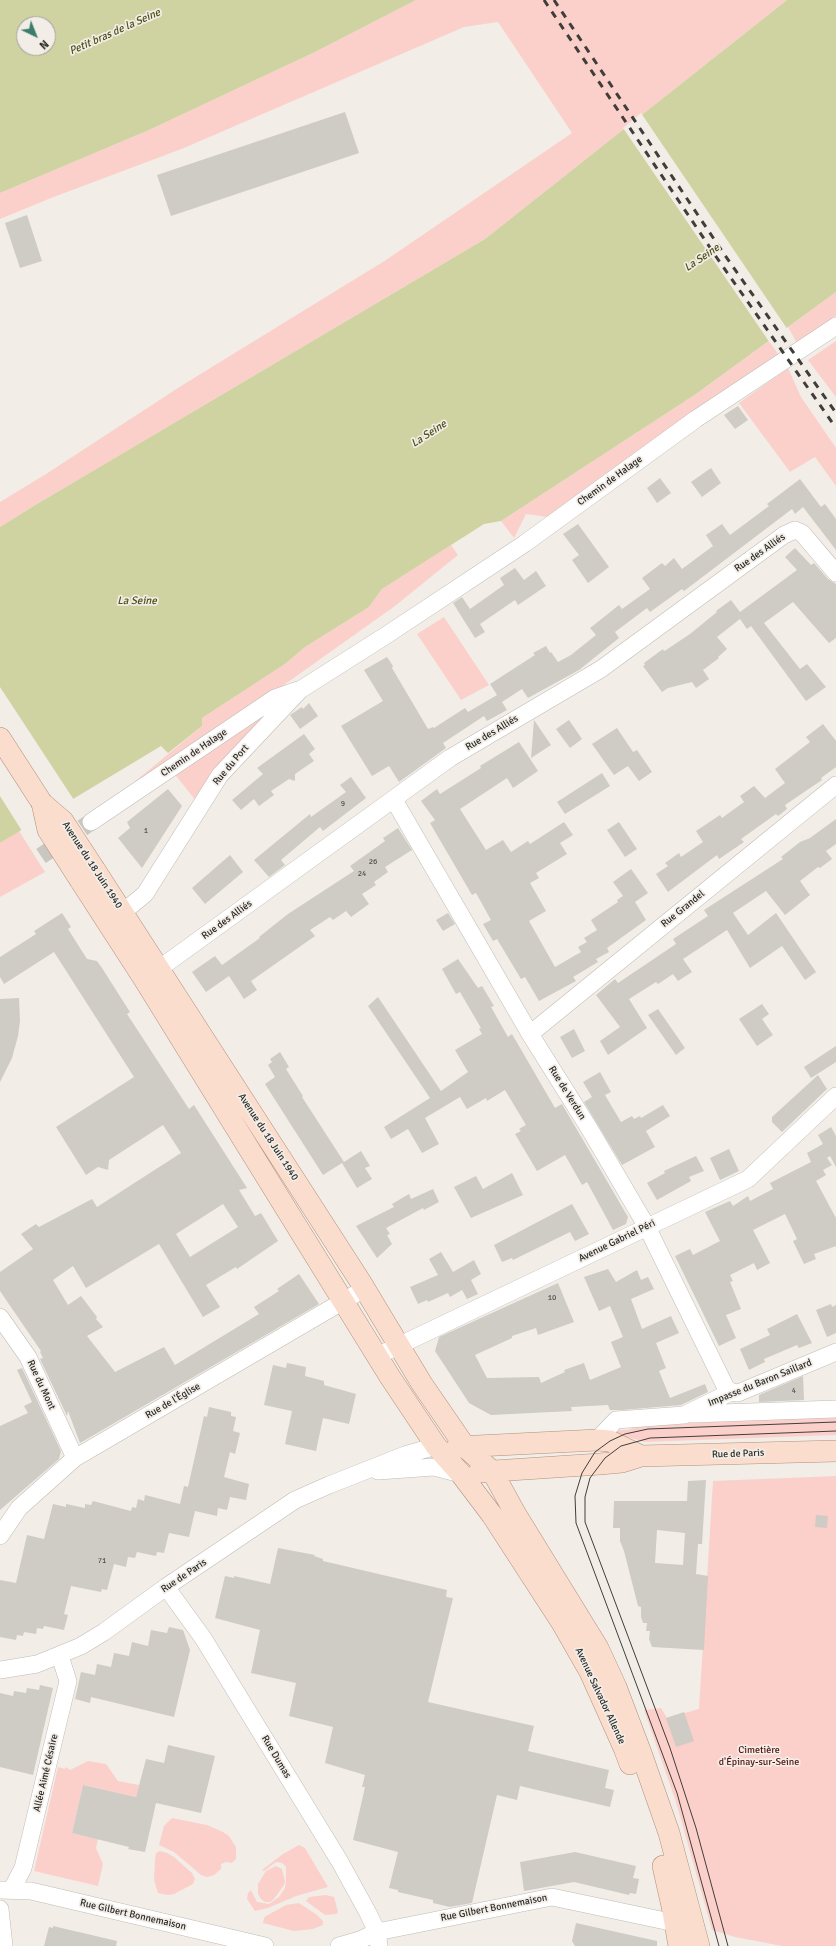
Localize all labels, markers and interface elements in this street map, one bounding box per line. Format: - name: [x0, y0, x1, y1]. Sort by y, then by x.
- water label: Petit bras de la Seine: [67, 6, 163, 58]
- north arrow: [16, 16, 56, 56]
- text: N: [37, 37, 51, 52]
- water label: La Seine: [682, 241, 722, 275]
- water label: La Seine: [409, 418, 449, 450]
- street label: Chemin de Halage: [575, 453, 645, 509]
- street label: Rue des Alliés: [732, 531, 788, 575]
- water label: La Seine: [117, 594, 157, 608]
- street label: Rue des Alliés: [464, 713, 520, 753]
- street label: Chemin de Halage: [159, 726, 229, 780]
- street label: Rue du Port: [211, 742, 251, 788]
- house number: 9: [341, 799, 345, 809]
- street label: Avenue du 18 Juin 1940: [59, 819, 125, 911]
- house number: 1: [144, 826, 148, 836]
- house number: 26: [369, 857, 377, 867]
- house number: 24: [358, 869, 366, 879]
- street label: Rue Grandel: [659, 888, 707, 930]
- street label: Rue des Alliés: [200, 898, 254, 942]
- street label: Rue de Verdun: [546, 1064, 588, 1122]
- street label: Avenue du 18 Juin 1940: [235, 1091, 301, 1183]
- street label: Avenue Gabriel Péri: [577, 1217, 657, 1265]
- house number: 10: [548, 1293, 556, 1303]
- street label: Impasse du Baron Saillard: [706, 1357, 814, 1409]
- street label: Rue du Mont: [24, 1358, 58, 1412]
- street label: Rue de l'Église: [143, 1380, 203, 1422]
- house number: 4: [792, 1386, 796, 1396]
- street label: Rue de Paris: [712, 1447, 764, 1461]
- house number: 71: [98, 1556, 106, 1566]
- street label: Rue de Paris: [159, 1556, 209, 1596]
- street label: Avenue Salvador Allende: [572, 1646, 628, 1746]
- street label: Allée Aimé Césaire: [31, 1733, 61, 1813]
- street label: Rue Dumas: [259, 1733, 293, 1781]
- park label: Cimetière d'Épinay-sur-Seine: [719, 1744, 799, 1768]
- street label: Rue Gilbert Bonnemaison: [440, 1892, 548, 1924]
- street label: Rue Gilbert Bonnemaison: [79, 1897, 187, 1933]

